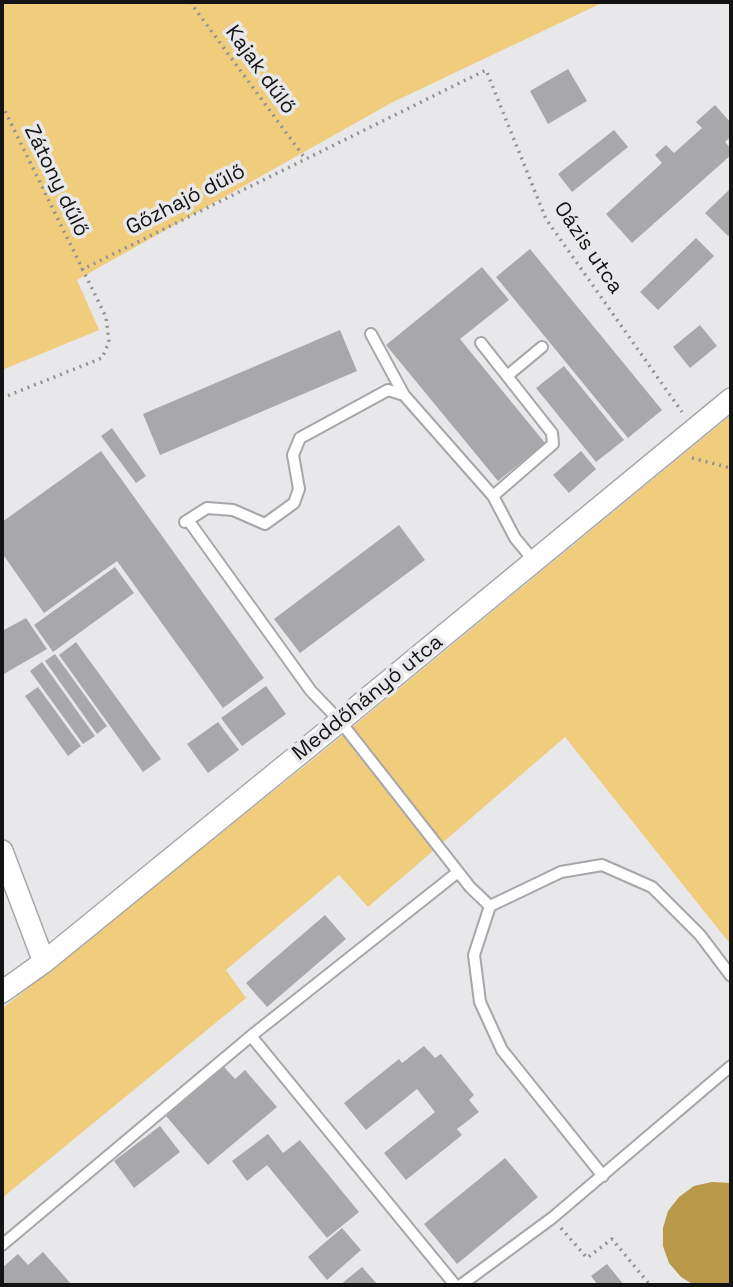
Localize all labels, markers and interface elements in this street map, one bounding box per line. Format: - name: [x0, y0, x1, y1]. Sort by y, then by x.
- street label: Kajak dűlő: [219, 21, 301, 119]
- street label: Zátony dűlő: [18, 121, 94, 241]
- street label: Gőzhajó dűlő: [122, 159, 250, 241]
- street label: Oázis utca: [548, 197, 628, 299]
- street label: Meddőhányó utca: [288, 630, 448, 766]

